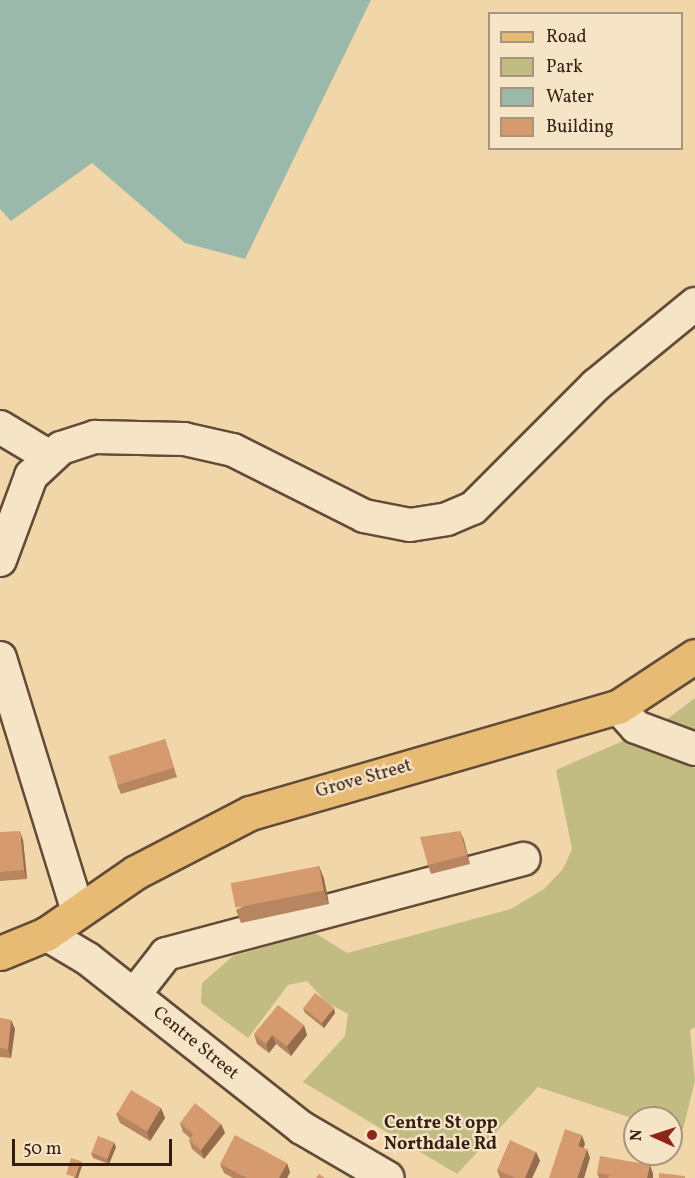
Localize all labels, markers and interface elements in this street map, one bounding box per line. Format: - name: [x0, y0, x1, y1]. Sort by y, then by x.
- legend: [488, 12, 683, 150]
- text: Road: [546, 25, 587, 50]
- text: Park: [546, 55, 583, 80]
- text: Water: [546, 85, 594, 110]
- text: Building: [546, 115, 614, 140]
- street label: Grove Street: [314, 756, 414, 804]
- street label: Centre Street: [148, 1003, 242, 1085]
- north arrow: [623, 1106, 683, 1166]
- place label: Centre St opp Northdale Rd: [384, 1114, 498, 1156]
- scale bar: [15, 1127, 176, 1165]
- marker: Centre St opp Northdale Rd: [365, 1128, 379, 1142]
- text: N: [626, 1129, 648, 1142]
- text: 50 m: [23, 1137, 62, 1162]

